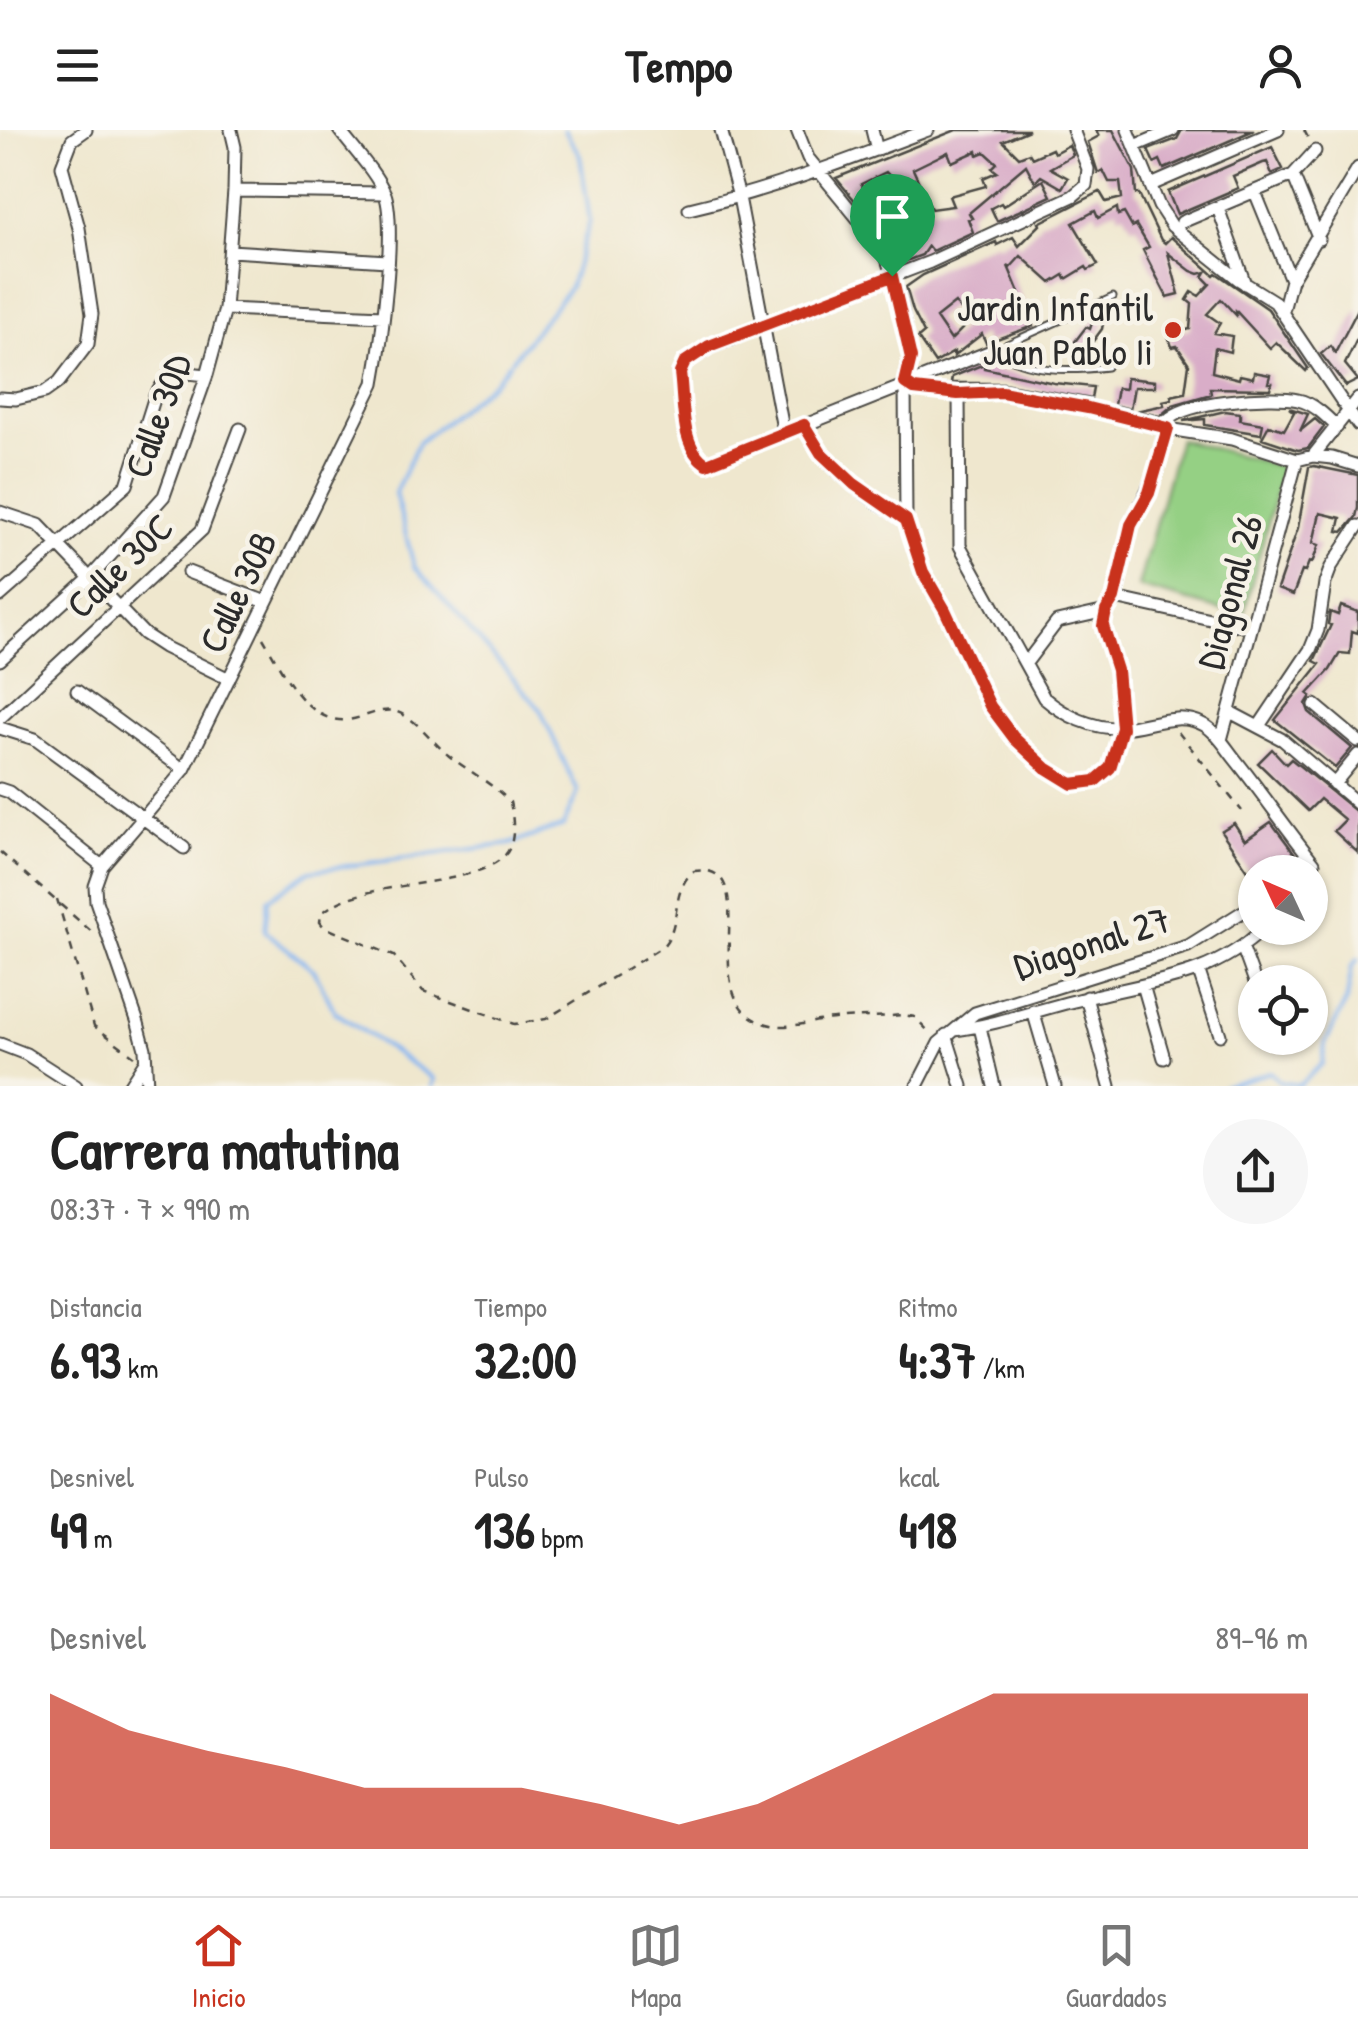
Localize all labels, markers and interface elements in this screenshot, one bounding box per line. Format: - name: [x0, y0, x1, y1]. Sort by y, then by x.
- text: Tempo: [626, 35, 732, 96]
- icon: menu: [50, 38, 105, 93]
- icon: person: [1253, 38, 1308, 93]
- pin: [850, 174, 935, 277]
- icon: arrive: [865, 189, 920, 244]
- place label: Jardin Infantil Juan Pablo Ii: [957, 281, 1154, 377]
- marker: Jardin Infantil Juan Pablo Ii: [1162, 319, 1184, 341]
- street label: Calle 30D: [111, 347, 203, 485]
- street label: Calle 30C: [54, 501, 184, 629]
- street label: Diagonal 26: [1184, 509, 1275, 675]
- street label: Calle 30B: [185, 522, 289, 661]
- north arrow: [1238, 855, 1328, 945]
- map controls: [1238, 855, 1328, 1055]
- street label: Diagonal 27: [1007, 892, 1176, 992]
- button: locate: [1238, 965, 1328, 1055]
- text: Carrera matutina: [50, 1112, 399, 1186]
- button: share: [1203, 1119, 1308, 1224]
- text: 08:37 · 7 × 990 m: [50, 1187, 250, 1230]
- text: Distancia: [50, 1288, 142, 1326]
- text: Tiempo: [474, 1288, 547, 1326]
- text: Ritmo: [899, 1288, 958, 1326]
- text: 6.93: [50, 1326, 121, 1394]
- text: 32:00: [474, 1326, 577, 1394]
- text: 4:37: [899, 1326, 976, 1394]
- text: km: [121, 1349, 159, 1387]
- text: /km: [976, 1349, 1025, 1387]
- text: Desnivel: [50, 1458, 134, 1496]
- text: Pulso: [474, 1458, 529, 1496]
- text: kcal: [899, 1458, 940, 1496]
- text: 49: [50, 1496, 87, 1564]
- text: 136: [474, 1496, 535, 1564]
- text: 418: [899, 1496, 957, 1564]
- text: m: [87, 1519, 113, 1557]
- text: bpm: [535, 1519, 584, 1557]
- text: Desnivel: [50, 1616, 146, 1659]
- text: 89–96 m: [1215, 1616, 1308, 1659]
- tab: Inicio: [191, 1918, 246, 2016]
- tab: Mapa: [628, 1918, 683, 2016]
- tab: Guardados: [1066, 1918, 1167, 2016]

